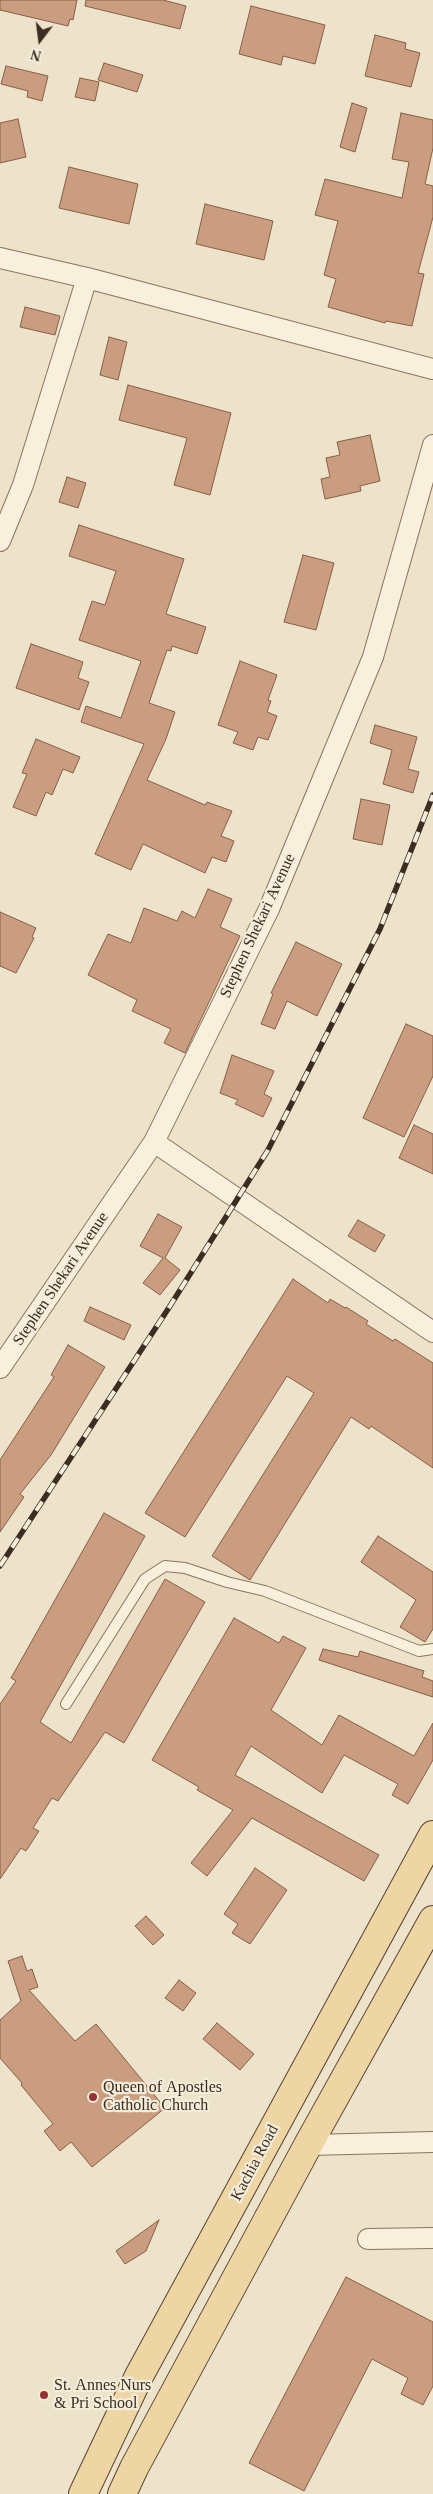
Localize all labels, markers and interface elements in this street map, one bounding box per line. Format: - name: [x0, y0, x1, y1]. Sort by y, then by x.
- north arrow: [15, 15, 65, 65]
- text: N: [29, 46, 43, 64]
- street label: Stephen Shekari Avenue: [216, 851, 300, 1001]
- street label: Stephen Shekari Avenue: [9, 1209, 113, 1349]
- place label: Queen of Apostles Catholic Church: [103, 2078, 222, 2116]
- marker: Queen of Apostles Catholic Church: [87, 2091, 99, 2103]
- street label: Kachia Road: [227, 2122, 283, 2204]
- place label: St. Annes Nurs & Pri School: [54, 2376, 151, 2414]
- marker: St. Annes Nurs & Pri School: [38, 2389, 50, 2401]

